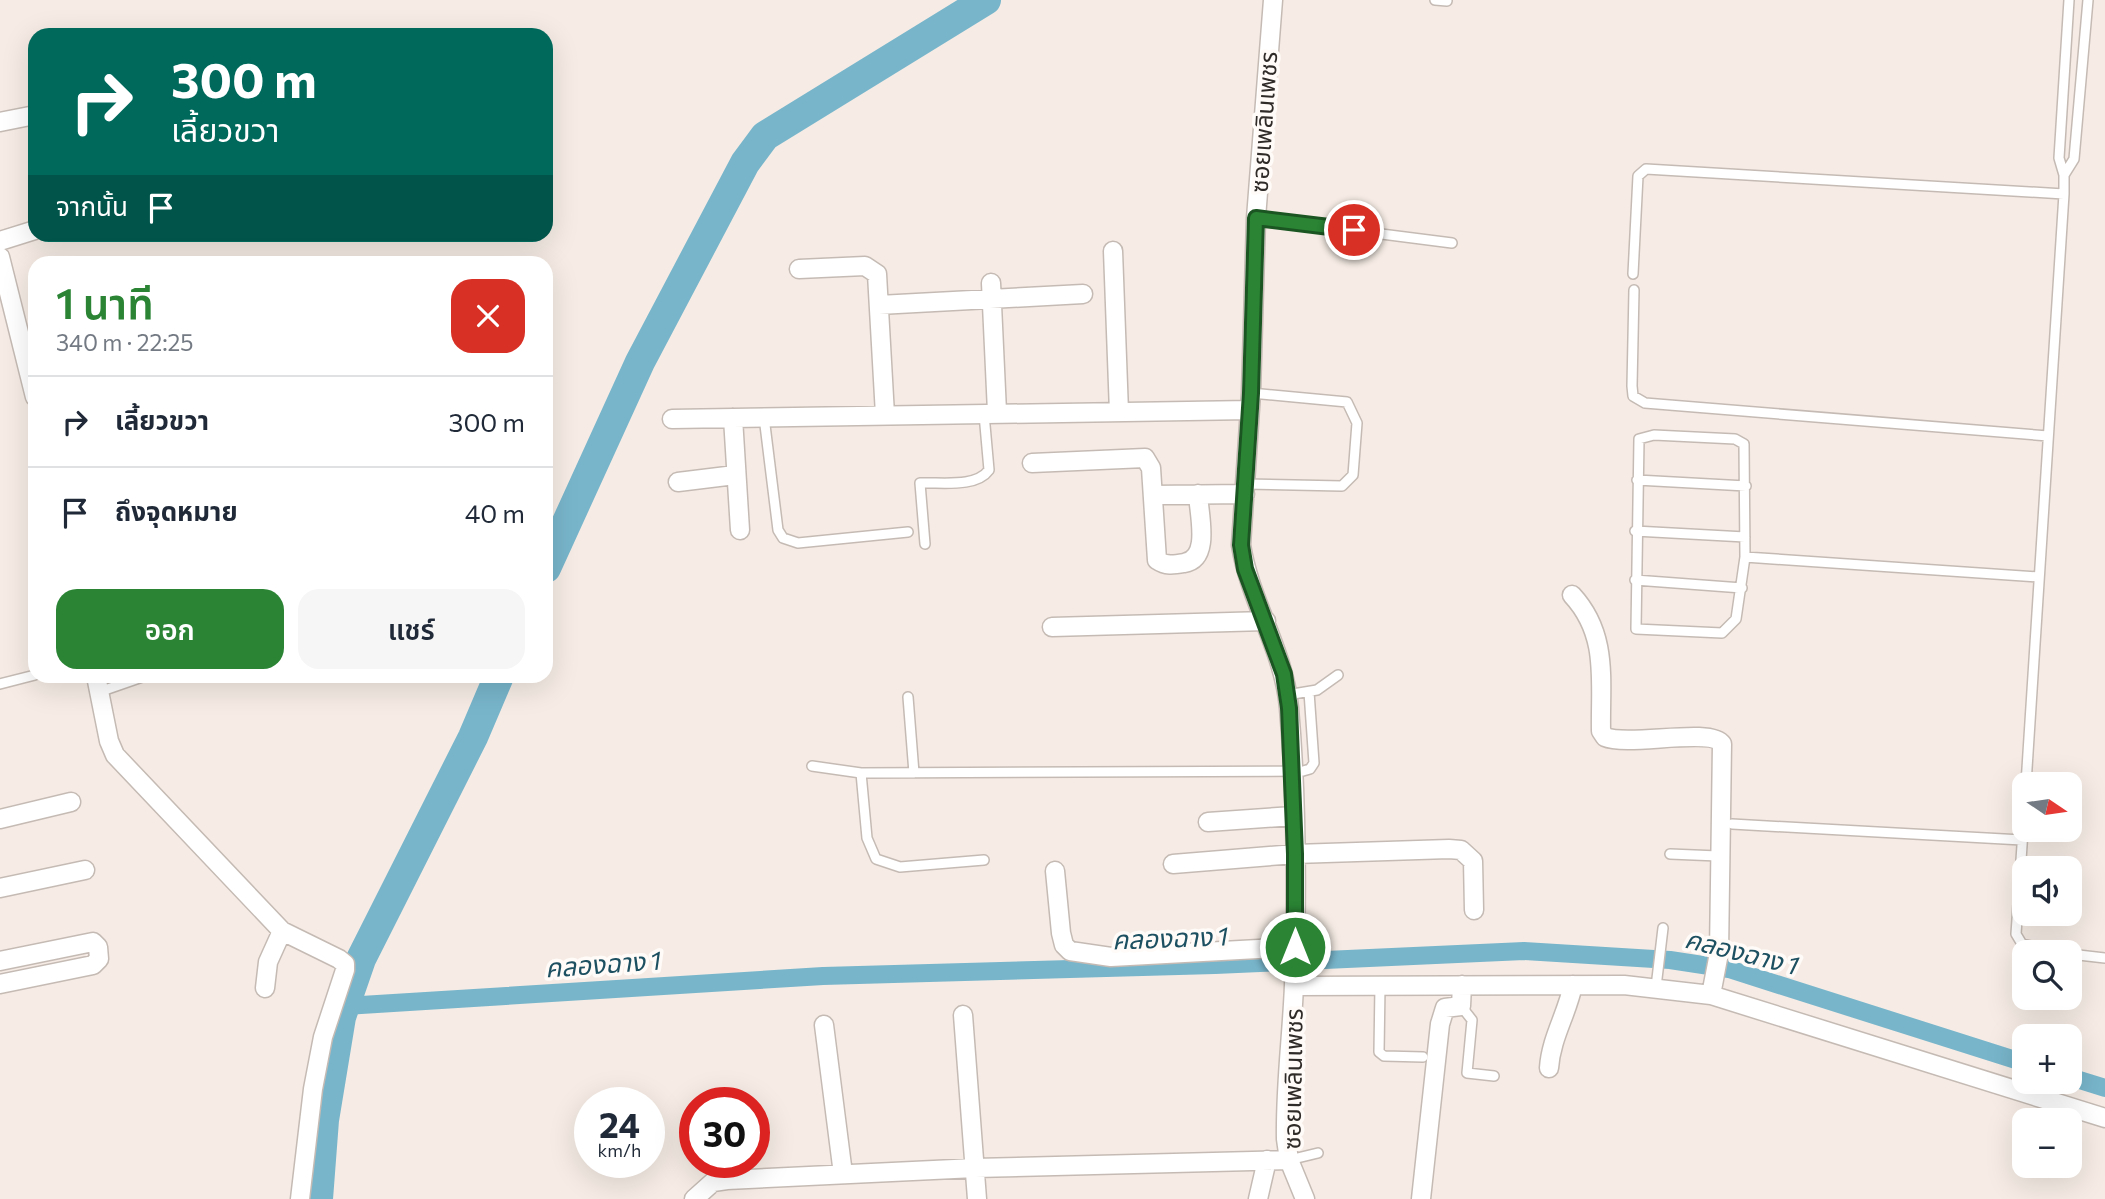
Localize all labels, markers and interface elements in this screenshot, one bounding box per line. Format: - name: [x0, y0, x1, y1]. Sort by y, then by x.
- text: 300 m: [171, 48, 317, 108]
- street label: ซอยเพลินเพชร: [1244, 51, 1282, 193]
- icon: right: [56, 56, 147, 147]
- text: เลี้ยวขวา: [171, 109, 279, 149]
- icon: arrive: [142, 189, 180, 227]
- text: จากนั้น: [56, 190, 128, 221]
- pin: [1324, 200, 1384, 260]
- icon: arrive: [1335, 211, 1373, 249]
- text: 1 นาที: [56, 276, 154, 328]
- button: close: [451, 279, 525, 353]
- text: 340 m · 22:25: [56, 328, 194, 356]
- icon: right: [56, 403, 94, 441]
- text: เลี้ยวขวา: [115, 404, 209, 435]
- text: 300 m: [449, 406, 525, 437]
- icon: arrive: [56, 494, 94, 532]
- text: ถึงจุดหมาย: [115, 495, 238, 526]
- text: 40 m: [465, 497, 525, 528]
- button: ออก: [56, 589, 284, 669]
- button: แชร์: [298, 589, 525, 669]
- north arrow: [2012, 772, 2082, 842]
- map controls: [2012, 772, 2082, 1178]
- button: sound: [2012, 856, 2082, 926]
- position arrow: [1258, 910, 1332, 984]
- water label: คลองฉาง 1: [1111, 919, 1229, 955]
- water label: คลองฉาง 1: [1682, 922, 1802, 980]
- button: search: [2012, 940, 2082, 1010]
- water label: คลองฉาง 1: [544, 943, 662, 983]
- street label: ซอยเพลินเพชร: [1276, 1008, 1308, 1150]
- button: +: [2012, 1024, 2082, 1094]
- speed limit sign: 30: [679, 1087, 770, 1178]
- text: 24: [599, 1102, 640, 1145]
- button: −: [2012, 1108, 2082, 1178]
- text: km/h: [598, 1139, 641, 1161]

